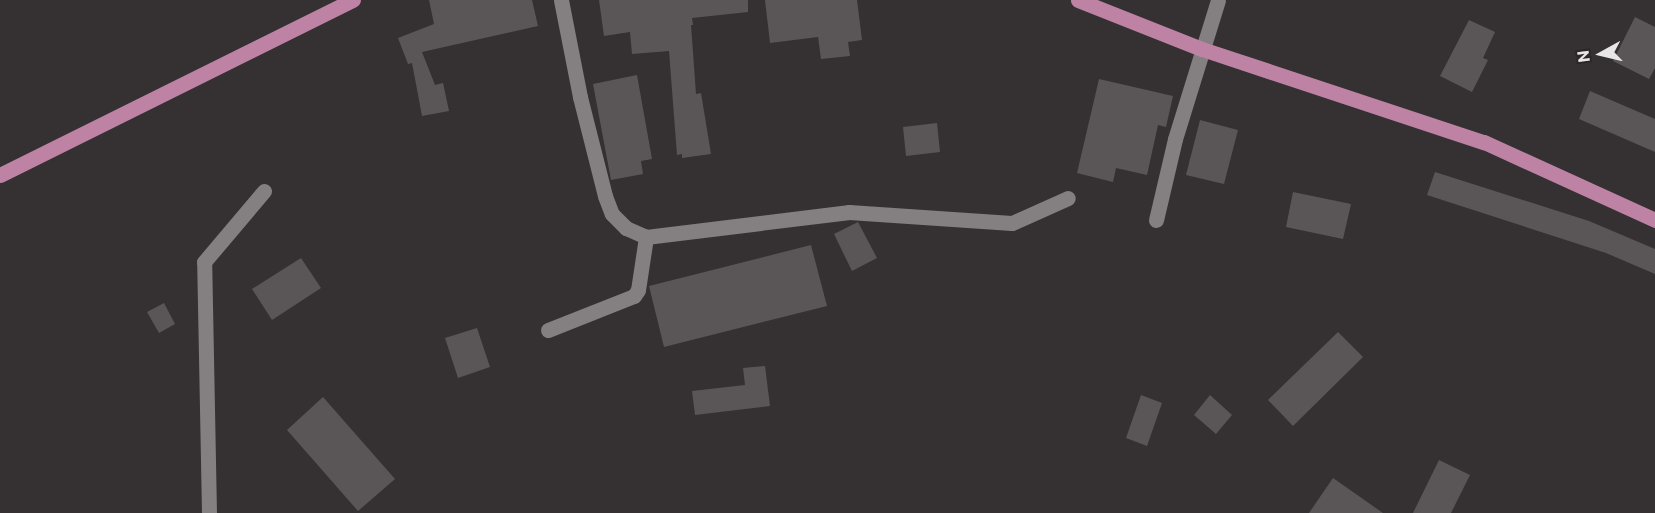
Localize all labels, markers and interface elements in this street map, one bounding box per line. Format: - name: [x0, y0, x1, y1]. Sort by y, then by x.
- north arrow: [1571, 24, 1631, 84]
- text: N: [1572, 49, 1593, 64]

